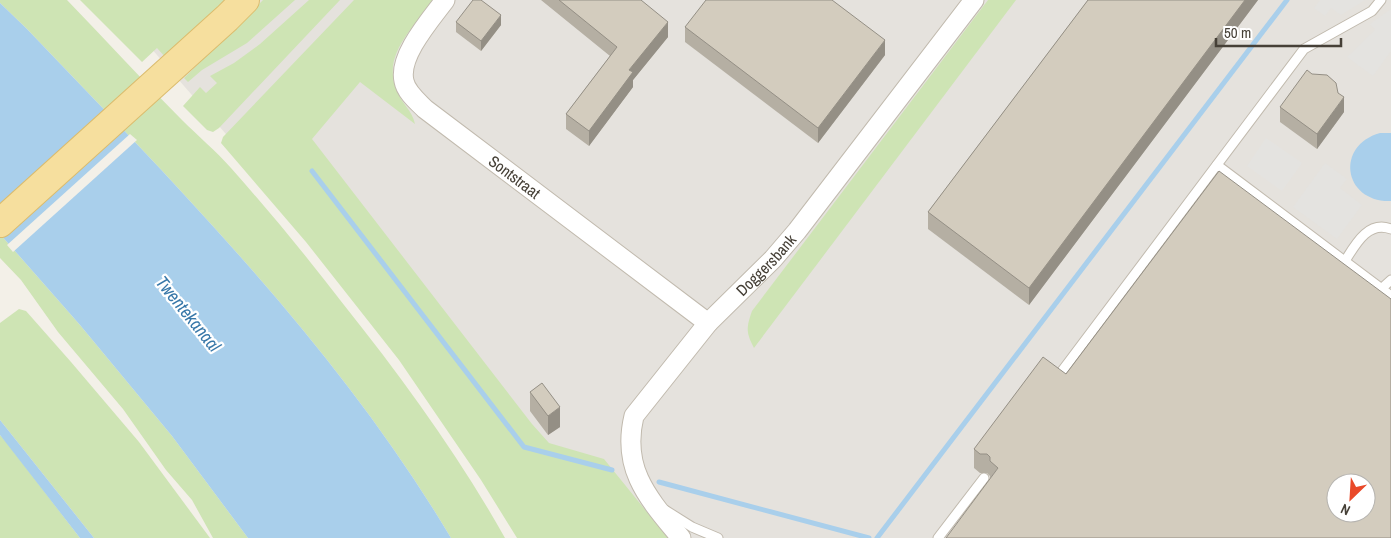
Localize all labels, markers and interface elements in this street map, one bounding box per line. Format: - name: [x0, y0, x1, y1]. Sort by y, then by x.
- scale bar: [1216, 15, 1341, 47]
- text: 50 m: [1224, 22, 1251, 43]
- street label: Sontstraat: [484, 150, 545, 204]
- street label: Doggersbank: [731, 229, 801, 301]
- water label: Twentekanaal: [150, 270, 227, 357]
- north arrow: [1326, 473, 1376, 523]
- text: N: [1338, 500, 1353, 520]

